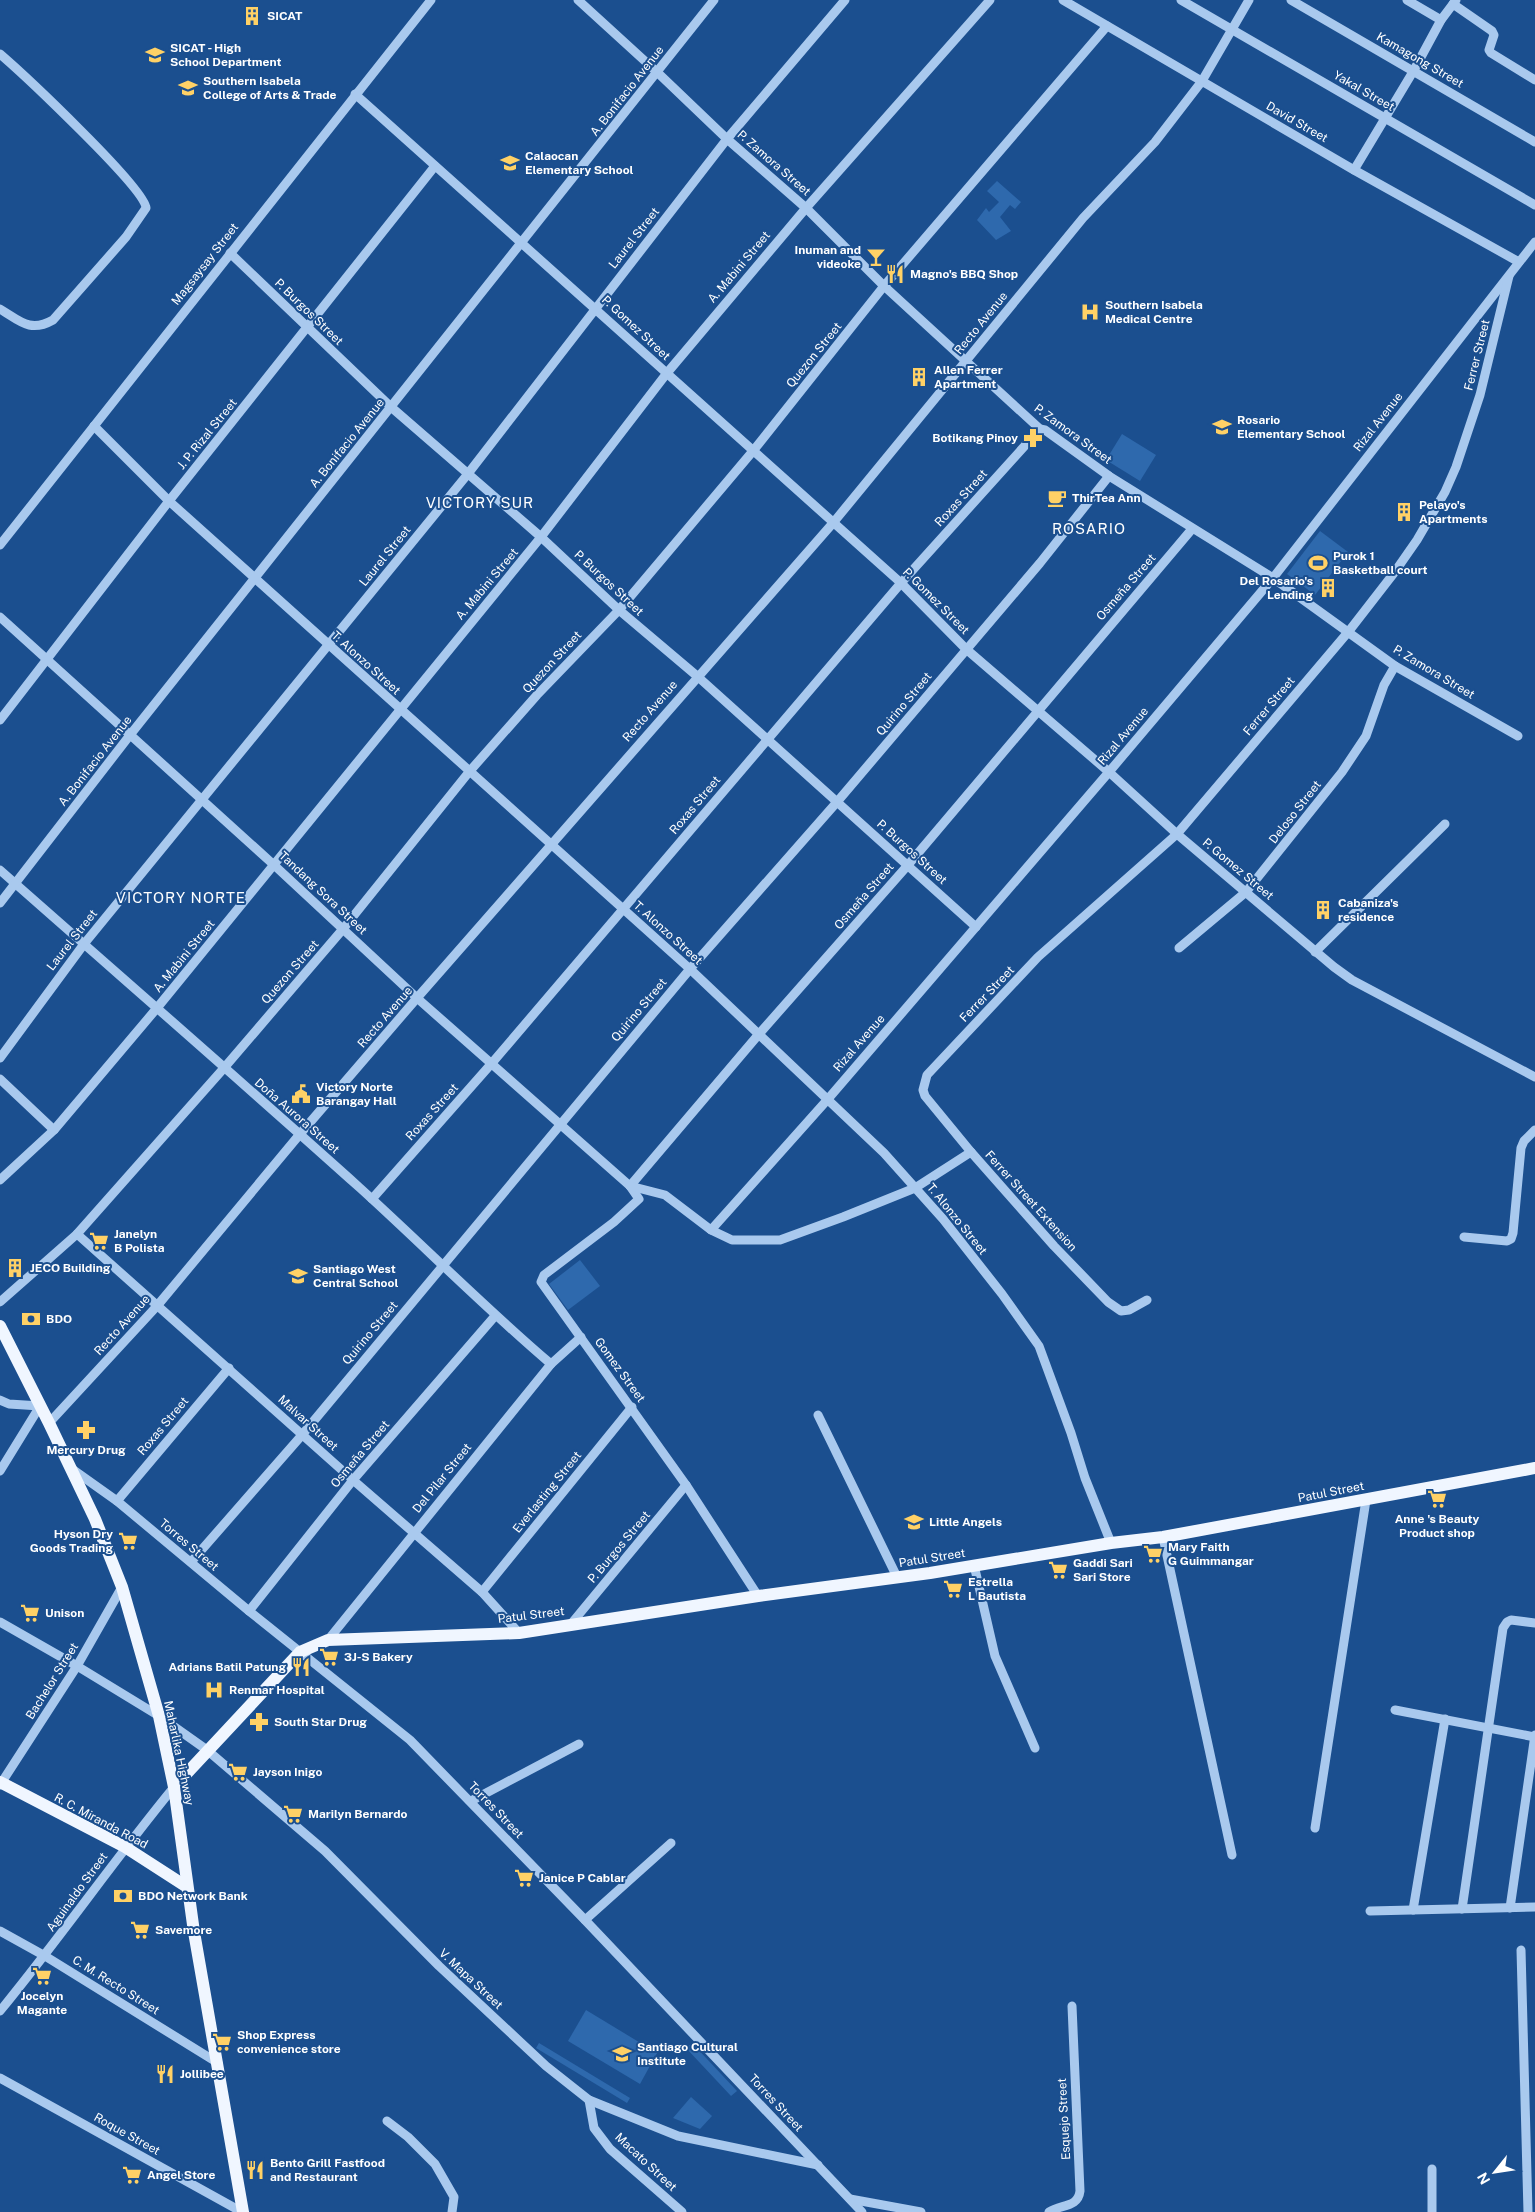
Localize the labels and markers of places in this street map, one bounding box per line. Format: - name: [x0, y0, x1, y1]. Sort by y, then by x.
- building icon: SICAT: [241, 5, 263, 27]
- place label: SICAT: [267, 9, 303, 23]
- place label: SICAT - High School Department: [170, 41, 281, 69]
- school or university icon: SICAT - High School Department: [144, 44, 166, 66]
- place label: Southern Isabela College of Arts & Trade: [203, 74, 337, 102]
- school or university icon: Southern Isabela College of Arts & Trade: [177, 77, 199, 99]
- place label: Calaocan Elementary School: [525, 149, 634, 177]
- school or university icon: Calaocan Elementary School: [499, 152, 521, 174]
- place label: Inuman and videoke: [794, 243, 861, 271]
- bar icon: Inuman and videoke: [865, 246, 887, 268]
- restaurant icon: Magno's BBQ Shop: [884, 263, 906, 285]
- place label: Magno's BBQ Shop: [910, 267, 1018, 281]
- place label: Southern Isabela Medical Centre: [1105, 298, 1203, 326]
- hospital icon: Southern Isabela Medical Centre: [1079, 301, 1101, 323]
- place label: Allen Ferrer Apartment: [934, 363, 1003, 391]
- building icon: Allen Ferrer Apartment: [908, 366, 930, 388]
- place label: Rosario Elementary School: [1237, 413, 1346, 441]
- school or university icon: Rosario Elementary School: [1211, 416, 1233, 438]
- pharmacy icon: Botikang Pinoy: [1022, 427, 1044, 449]
- place label: Botikang Pinoy: [932, 431, 1018, 445]
- cafe icon: ThirTea Ann: [1046, 487, 1068, 509]
- place label: ThirTea Ann: [1072, 491, 1141, 505]
- place label: Pelayo's Apartments: [1419, 498, 1488, 526]
- building icon: Pelayo's Apartments: [1393, 501, 1415, 523]
- place label: Purok 1 Basketball court: [1333, 549, 1428, 577]
- sports icon: Purok 1 Basketball court: [1307, 552, 1329, 574]
- place label: Del Rosario's Lending: [1240, 574, 1313, 602]
- building icon: Del Rosario's Lending: [1317, 577, 1339, 599]
- place label: Cabaniza's residence: [1338, 896, 1399, 924]
- building icon: Cabaniza's residence: [1312, 899, 1334, 921]
- place label: Victory Norte Barangay Hall: [316, 1080, 397, 1108]
- public building icon: Victory Norte Barangay Hall: [290, 1083, 312, 1105]
- place label: Janelyn B Polista: [114, 1227, 165, 1255]
- supermarket icon: Janelyn B Polista: [88, 1230, 110, 1252]
- building icon: JECO Building: [4, 1257, 26, 1279]
- place label: JECO Building: [30, 1261, 111, 1275]
- place label: Santiago West Central School: [313, 1262, 398, 1290]
- school or university icon: Santiago West Central School: [287, 1265, 309, 1287]
- bank icon: BDO: [20, 1308, 42, 1330]
- place label: BDO: [46, 1312, 72, 1326]
- pharmacy icon: Mercury Drug: [75, 1419, 97, 1441]
- place label: Mercury Drug: [46, 1443, 126, 1457]
- supermarket icon: Anne 's Beauty Product shop: [1426, 1488, 1448, 1510]
- school or university icon: Little Angels: [903, 1511, 925, 1533]
- place label: Anne 's Beauty Product shop: [1395, 1512, 1480, 1540]
- place label: Little Angels: [929, 1515, 1002, 1529]
- place label: Hyson Dry Goods Trading: [30, 1527, 113, 1555]
- supermarket icon: Hyson Dry Goods Trading: [117, 1530, 139, 1552]
- place label: Mary Faith G Guimmangar: [1168, 1540, 1254, 1568]
- supermarket icon: Mary Faith G Guimmangar: [1142, 1543, 1164, 1565]
- place label: Gaddi Sari Sari Store: [1073, 1556, 1133, 1584]
- supermarket icon: Gaddi Sari Sari Store: [1047, 1559, 1069, 1581]
- place label: Estrella L Bautista: [968, 1575, 1026, 1603]
- supermarket icon: Estrella L Bautista: [942, 1578, 964, 1600]
- supermarket icon: Unison: [19, 1602, 41, 1624]
- place label: Unison: [45, 1606, 84, 1620]
- supermarket icon: 3J-S Bakery: [318, 1646, 340, 1668]
- place label: 3J-S Bakery: [344, 1650, 413, 1664]
- restaurant icon: Adrians Batil Patung: [290, 1656, 312, 1678]
- place label: Adrians Batil Patung: [168, 1660, 286, 1674]
- hospital icon: Renmar Hospital: [203, 1679, 225, 1701]
- place label: Renmar Hospital: [229, 1683, 325, 1697]
- pharmacy icon: South Star Drug: [248, 1711, 270, 1733]
- place label: South Star Drug: [274, 1715, 367, 1729]
- supermarket icon: Jayson Inigo: [227, 1761, 249, 1783]
- place label: Jayson Inigo: [253, 1765, 322, 1779]
- supermarket icon: Marilyn Bernardo: [282, 1803, 304, 1825]
- place label: Marilyn Bernardo: [308, 1807, 407, 1821]
- supermarket icon: Janice P Cablar: [513, 1867, 535, 1889]
- place label: Janice P Cablar: [539, 1871, 626, 1885]
- bank icon: BDO Network Bank: [112, 1885, 134, 1907]
- place label: BDO Network Bank: [138, 1889, 248, 1903]
- supermarket icon: Savemore: [129, 1919, 151, 1941]
- place label: Savemore: [155, 1923, 212, 1937]
- supermarket icon: Jocelyn Magante: [31, 1965, 53, 1987]
- place label: Jocelyn Magante: [17, 1989, 67, 2017]
- place label: Shop Express convenience store: [237, 2028, 341, 2056]
- supermarket icon: Shop Express convenience store: [211, 2031, 233, 2053]
- place label: Santiago Cultural Institute: [637, 2040, 738, 2068]
- school or university icon: Santiago Cultural Institute: [611, 2043, 633, 2065]
- restaurant icon: Jollibee: [154, 2063, 176, 2085]
- place label: Jollibee: [180, 2067, 224, 2081]
- place label: Bento Grill Fastfood and Restaurant: [270, 2156, 385, 2184]
- restaurant icon: Bento Grill Fastfood and Restaurant: [244, 2159, 266, 2181]
- supermarket icon: Angel Store: [121, 2164, 143, 2186]
- place label: Angel Store: [147, 2168, 216, 2182]

